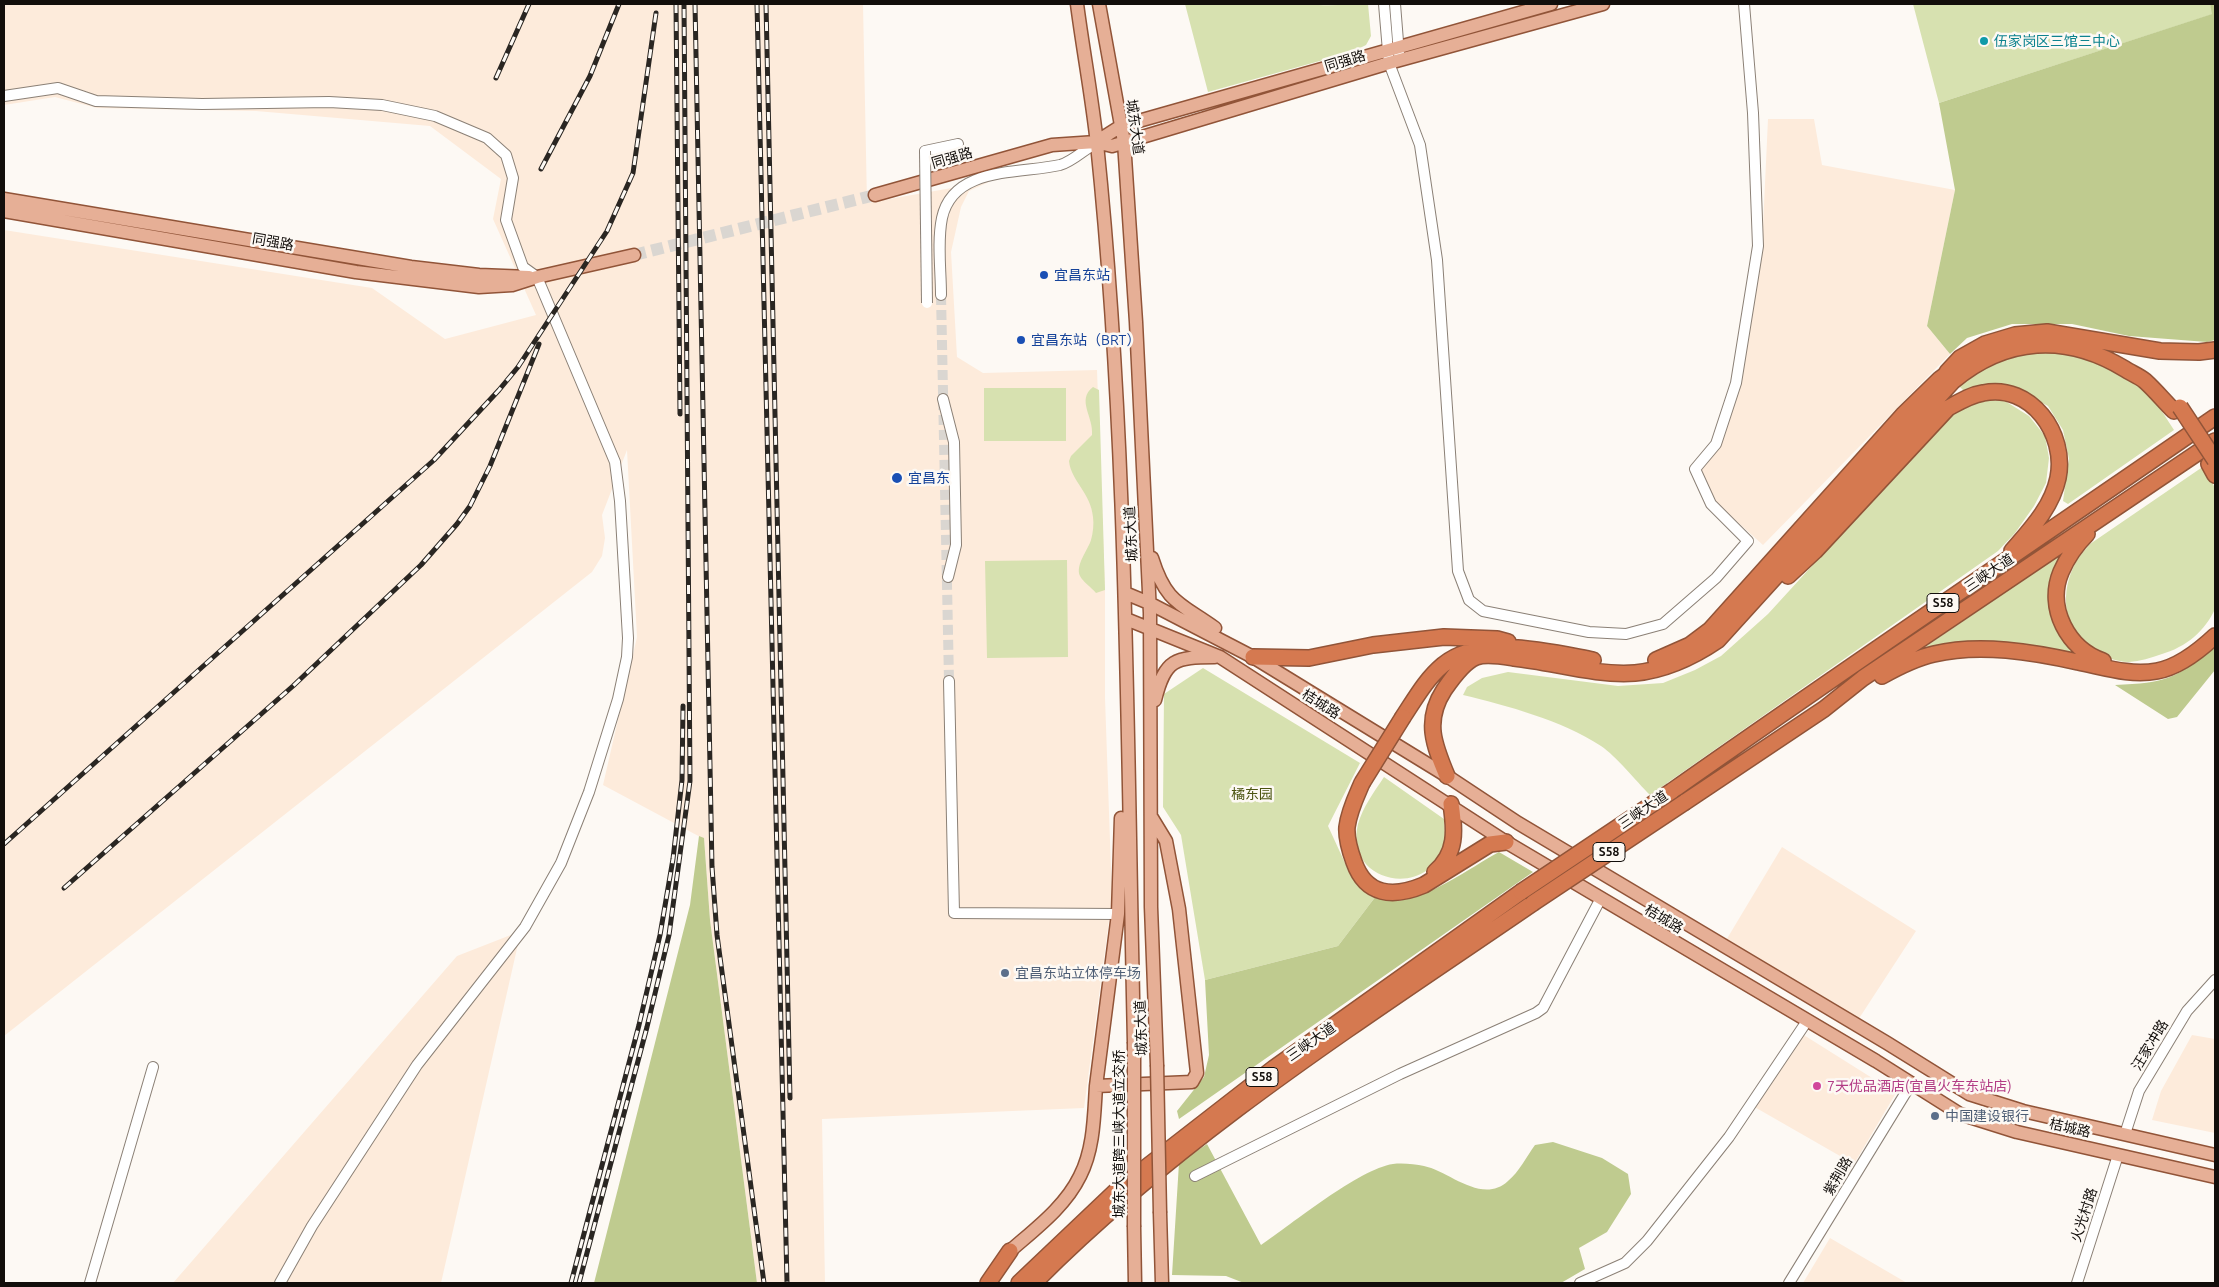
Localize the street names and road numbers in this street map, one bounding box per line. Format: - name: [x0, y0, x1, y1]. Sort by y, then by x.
- street label: 同强路: [1322, 47, 1368, 75]
- street label: 城东大道: [1123, 98, 1147, 156]
- street label: 同强路: [929, 144, 975, 172]
- street label: 同强路: [251, 230, 295, 254]
- street label: 城东大道: [1121, 506, 1141, 562]
- street label: 三峡大道: [1961, 550, 2017, 596]
- road number: S58: [1927, 594, 1959, 612]
- street label: 桔城路: [1299, 686, 1343, 722]
- street label: 三峡大道: [1615, 787, 1671, 833]
- road number: S58: [1593, 842, 1625, 862]
- street label: 桔城路: [1642, 901, 1686, 937]
- street label: 城东大道: [1132, 1000, 1150, 1056]
- street label: 汪家冲路: [2128, 1017, 2172, 1073]
- street label: 三峡大道: [1283, 1019, 1339, 1065]
- street label: 城东大道跨三峡大道立交桥: [1111, 1050, 1127, 1218]
- road number: S58: [1246, 1068, 1278, 1086]
- street label: 桔城路: [2048, 1115, 2092, 1141]
- street label: 紫荆路: [1820, 1154, 1856, 1198]
- street label: 火光村路: [2067, 1186, 2101, 1244]

